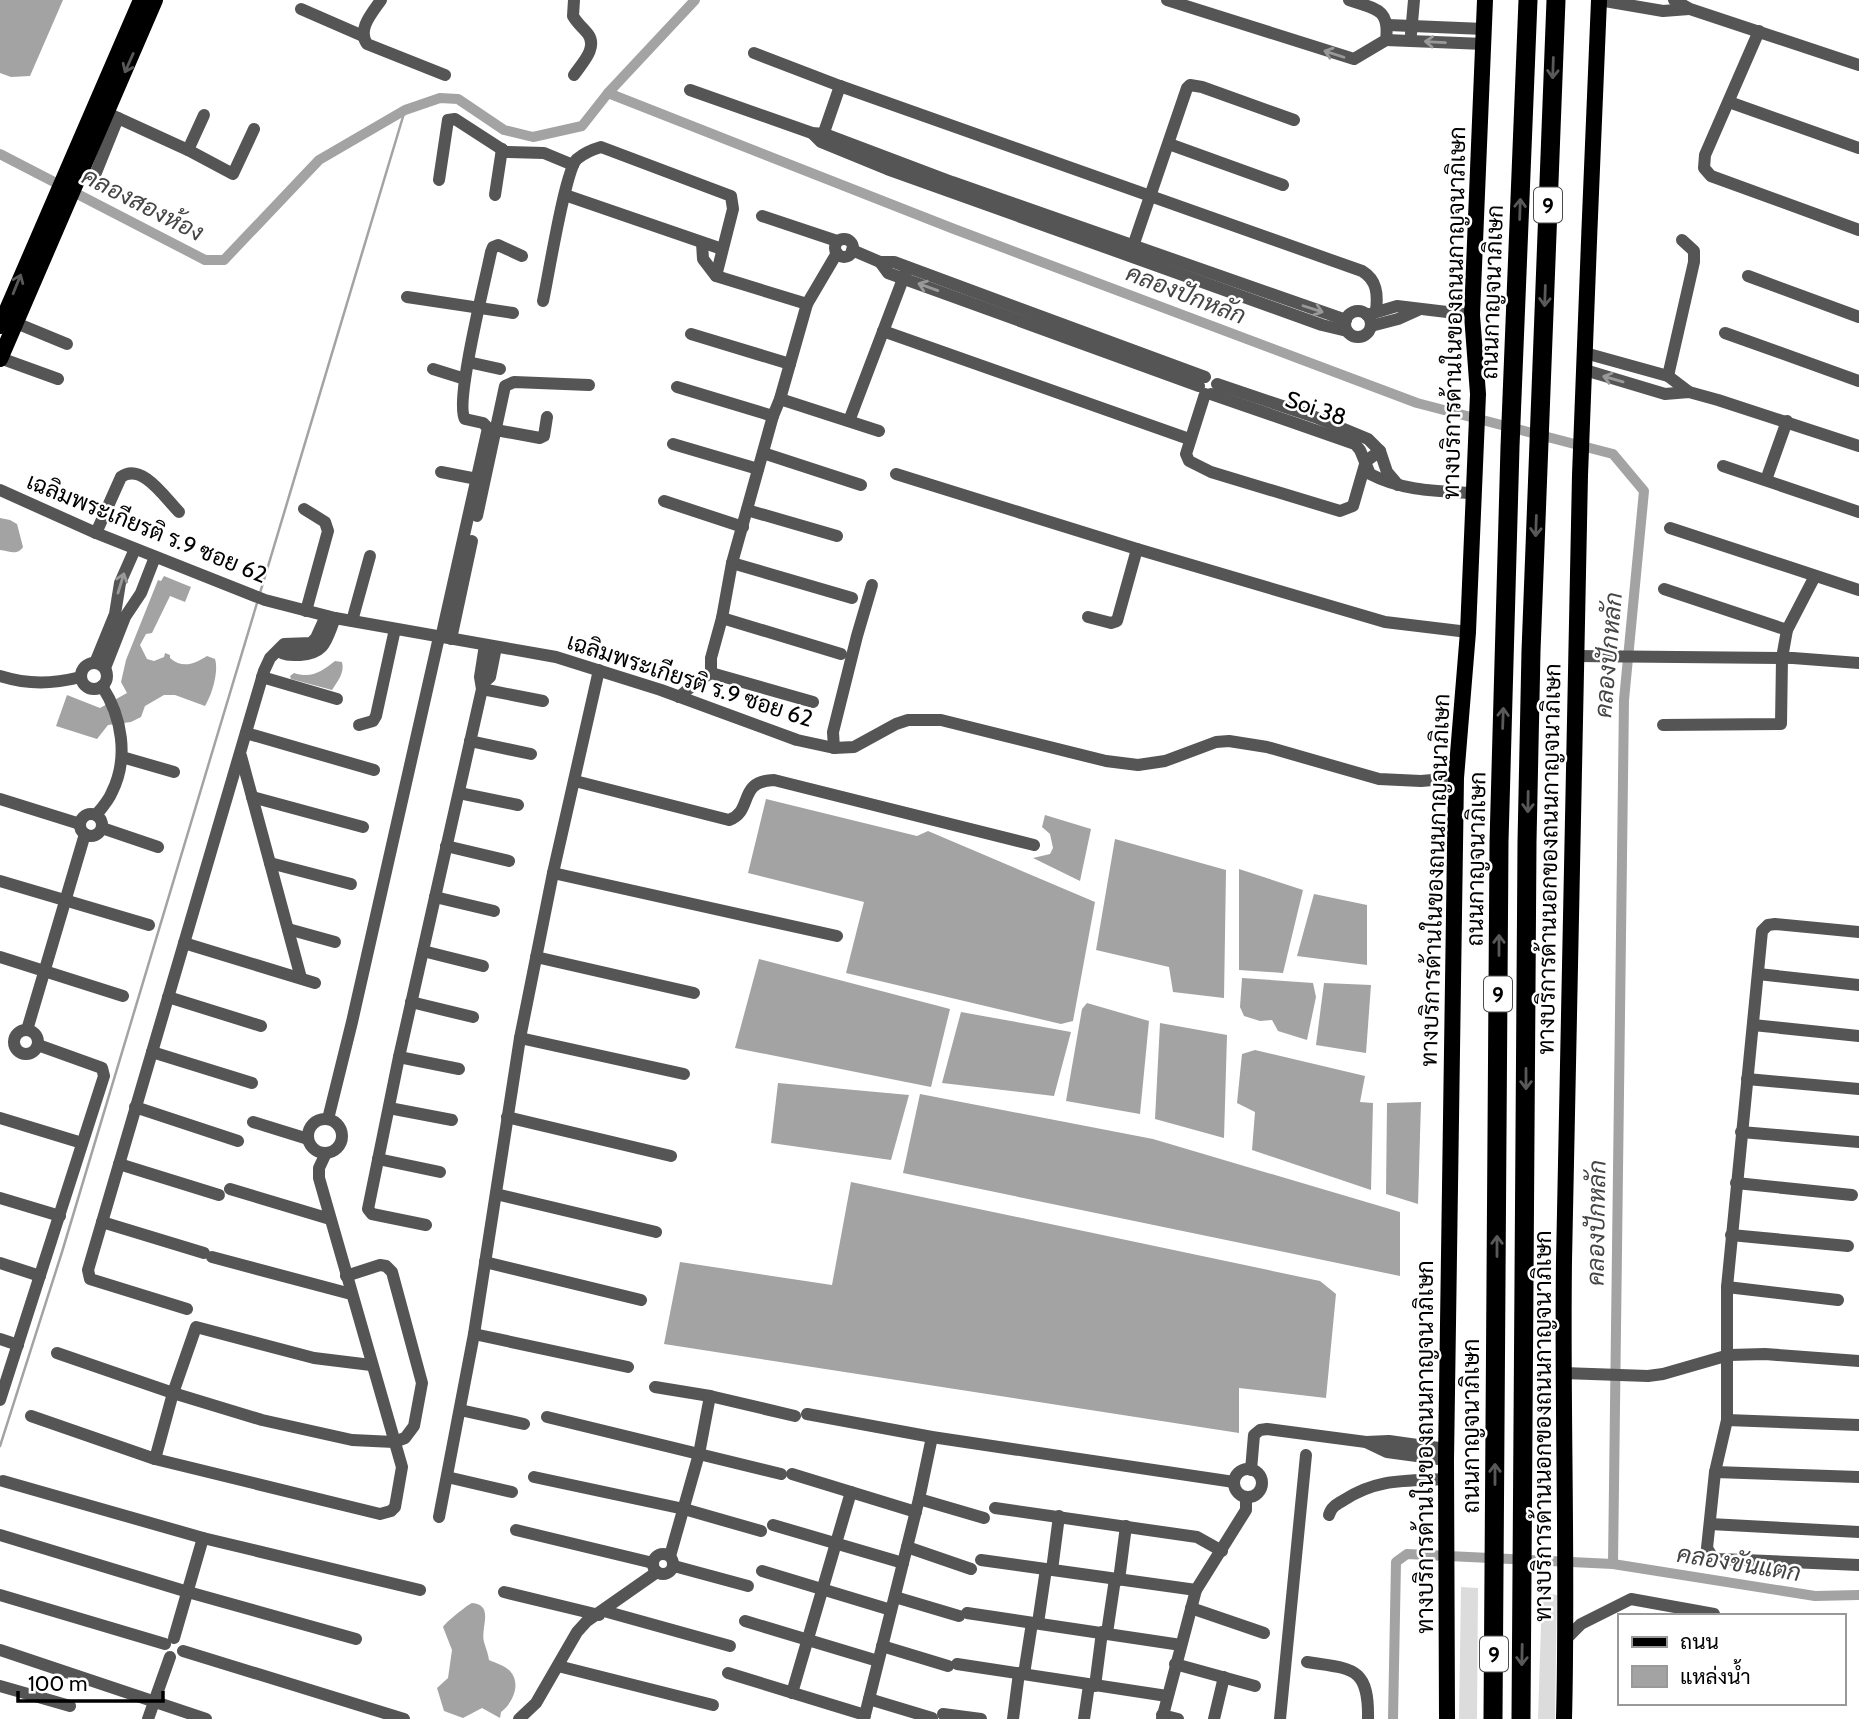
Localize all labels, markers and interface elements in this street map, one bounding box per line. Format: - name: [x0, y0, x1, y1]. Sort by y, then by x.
- one-way arrow: [1424, 35, 1447, 48]
- one-way arrow: [1324, 47, 1346, 59]
- one-way arrow: [122, 52, 135, 73]
- one-way arrow: [1547, 56, 1560, 79]
- street label: ทางบริการด้านในของถนนกาญจนาภิเษก: [1435, 126, 1471, 500]
- water label: คลองสองห้อง: [77, 161, 209, 247]
- road number: 9: [1534, 188, 1562, 222]
- one-way arrow: [1513, 198, 1526, 221]
- street label: ถนนกาญจนาภิเษก: [1475, 204, 1509, 380]
- water label: คลองปักหลัก: [1122, 258, 1250, 330]
- one-way arrow: [12, 274, 25, 295]
- one-way arrow: [917, 280, 939, 293]
- one-way arrow: [1538, 284, 1551, 307]
- one-way arrow: [1302, 304, 1324, 316]
- one-way arrow: [1602, 371, 1624, 384]
- street label: Soi 38: [1282, 385, 1350, 431]
- street label: เฉลิมพระเกียรติ ร.9 ซอย 62: [23, 466, 272, 589]
- one-way arrow: [1529, 514, 1542, 537]
- one-way arrow: [116, 572, 129, 594]
- water label: คลองปักหลัก: [1588, 591, 1628, 719]
- street label: เฉลิมพระเกียรติ ร.9 ซอย 62: [564, 626, 817, 733]
- street label: ทางบริการด้านนอกของถนนกาญจนาภิเษก: [1531, 663, 1566, 1055]
- street label: ทางบริการด้านในของถนนกาญจนาภิเษก: [1412, 693, 1456, 1067]
- one-way arrow: [1496, 706, 1509, 729]
- street label: ถนนกาญจนาภิเษก: [1460, 771, 1492, 947]
- one-way arrow: [1521, 791, 1535, 814]
- one-way arrow: [1492, 934, 1506, 957]
- road number: 9: [1484, 976, 1512, 1012]
- one-way arrow: [1519, 1067, 1533, 1090]
- water label: คลองปักหลัก: [1580, 1160, 1612, 1286]
- street label: ทางบริการด้านนอกของถนนกาญจนาภิเษก: [1528, 1230, 1557, 1622]
- one-way arrow: [1490, 1235, 1504, 1258]
- street label: ทางบริการด้านในของถนนกาญจนาภิเษก: [1409, 1260, 1439, 1634]
- street label: ถนนกาญจนาภิเษก: [1457, 1339, 1485, 1513]
- one-way arrow: [1489, 1462, 1502, 1485]
- water label: คลองขันแตก: [1675, 1539, 1803, 1587]
- legend: [1618, 1614, 1845, 1705]
- text: ถนน: [1680, 1629, 1719, 1654]
- road number: 9: [1480, 1636, 1508, 1672]
- one-way arrow: [1515, 1644, 1529, 1667]
- text: แหล่งน้ำ: [1680, 1659, 1751, 1689]
- scale bar: [18, 1660, 163, 1704]
- text: 100 m: [28, 1671, 87, 1696]

